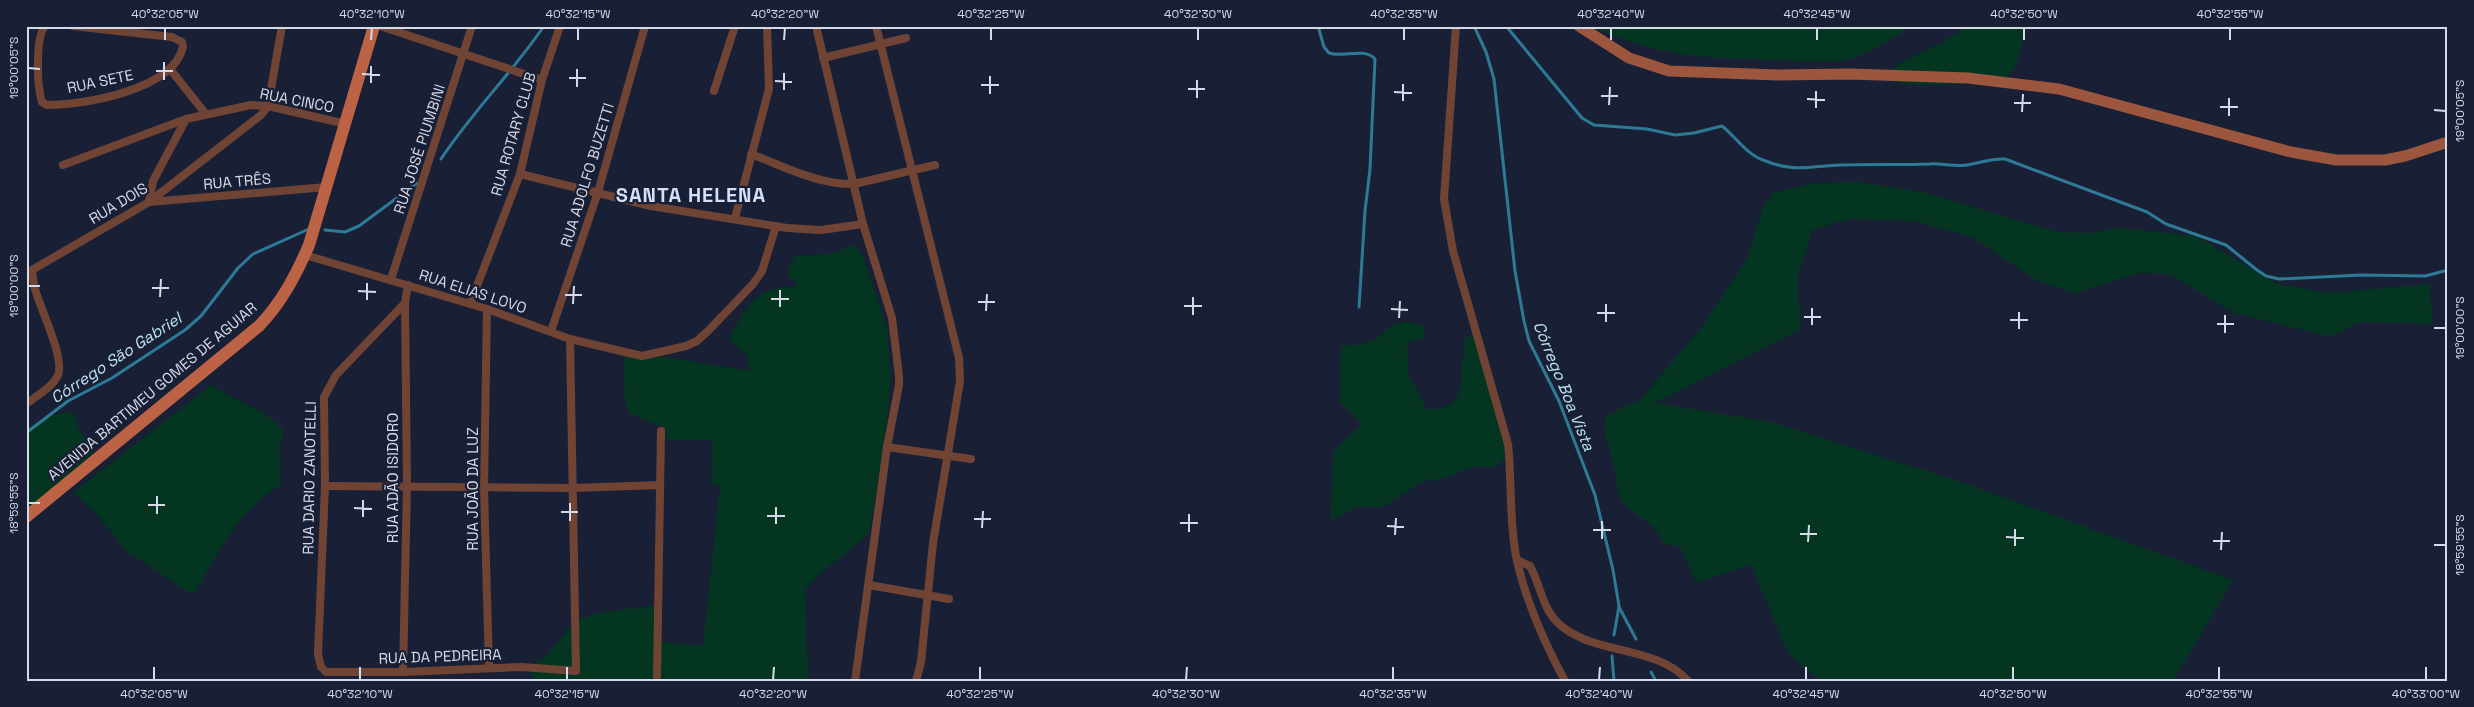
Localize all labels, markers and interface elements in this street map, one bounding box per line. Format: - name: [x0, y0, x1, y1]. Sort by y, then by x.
- text: 40°32'05"W: [131, 6, 199, 22]
- text: 40°32'10"W: [339, 6, 405, 22]
- text: 40°32'15"W: [545, 6, 611, 22]
- text: 40°32'20"W: [751, 6, 819, 22]
- text: 40°32'25"W: [957, 6, 1025, 22]
- text: 40°32'30"W: [1164, 6, 1232, 22]
- text: 40°32'35"W: [1370, 6, 1438, 22]
- text: 40°32'40"W: [1577, 6, 1645, 22]
- text: 40°32'45"W: [1783, 6, 1851, 22]
- text: 40°32'50"W: [1990, 6, 2058, 22]
- text: 40°32'55"W: [2196, 6, 2264, 22]
- text: 19°00'05"S: [6, 37, 22, 99]
- street label: RUA SETE: [65, 65, 135, 97]
- street label: RUA ROTARY CLUB: [486, 70, 540, 198]
- text: 19°00'05"S: [2452, 80, 2468, 142]
- street label: RUA JOSÉ PIUMBINI: [389, 82, 449, 216]
- street label: RUA CINCO: [258, 83, 336, 117]
- street label: RUA ADOLFO BUZETTI: [556, 101, 618, 249]
- street label: RUA TRÊS: [202, 169, 272, 193]
- street label: RUA DOIS: [85, 178, 151, 228]
- district label: SANTA HELENA: [616, 182, 766, 208]
- text: 19°00'00"S: [6, 254, 22, 318]
- street label: RUA ELIAS LOVO: [417, 265, 529, 317]
- text: 19°00'00"S: [2452, 296, 2468, 360]
- street label: AVENIDA BARTIMEU GOMES DE AGUIAR: [43, 298, 261, 484]
- water label: Córrego São Gabriel: [47, 307, 187, 408]
- water label: Córrego Boa Vista: [1528, 318, 1600, 455]
- street label: RUA DARIO ZANOTELLI: [298, 401, 320, 555]
- street label: RUA ADÃO ISIDORO: [383, 413, 402, 543]
- street label: RUA JOÃO DA LUZ: [463, 427, 482, 551]
- text: 18°59'55"S: [6, 472, 22, 534]
- text: 18°59'55"S: [2452, 514, 2468, 576]
- street label: RUA DA PEDREIRA: [378, 644, 502, 668]
- text: 40°32'05"W: [120, 686, 188, 702]
- text: 40°32'10"W: [327, 686, 393, 702]
- text: 40°32'15"W: [534, 686, 600, 702]
- text: 40°32'20"W: [739, 686, 807, 702]
- text: 40°32'25"W: [946, 686, 1014, 702]
- text: 40°32'30"W: [1152, 686, 1220, 702]
- text: 40°32'35"W: [1359, 686, 1427, 702]
- text: 40°32'40"W: [1565, 686, 1633, 702]
- text: 40°32'45"W: [1772, 686, 1840, 702]
- text: 40°32'50"W: [1979, 686, 2047, 702]
- text: 40°32'55"W: [2185, 686, 2253, 702]
- text: 40°33'00"W: [2392, 686, 2461, 702]

